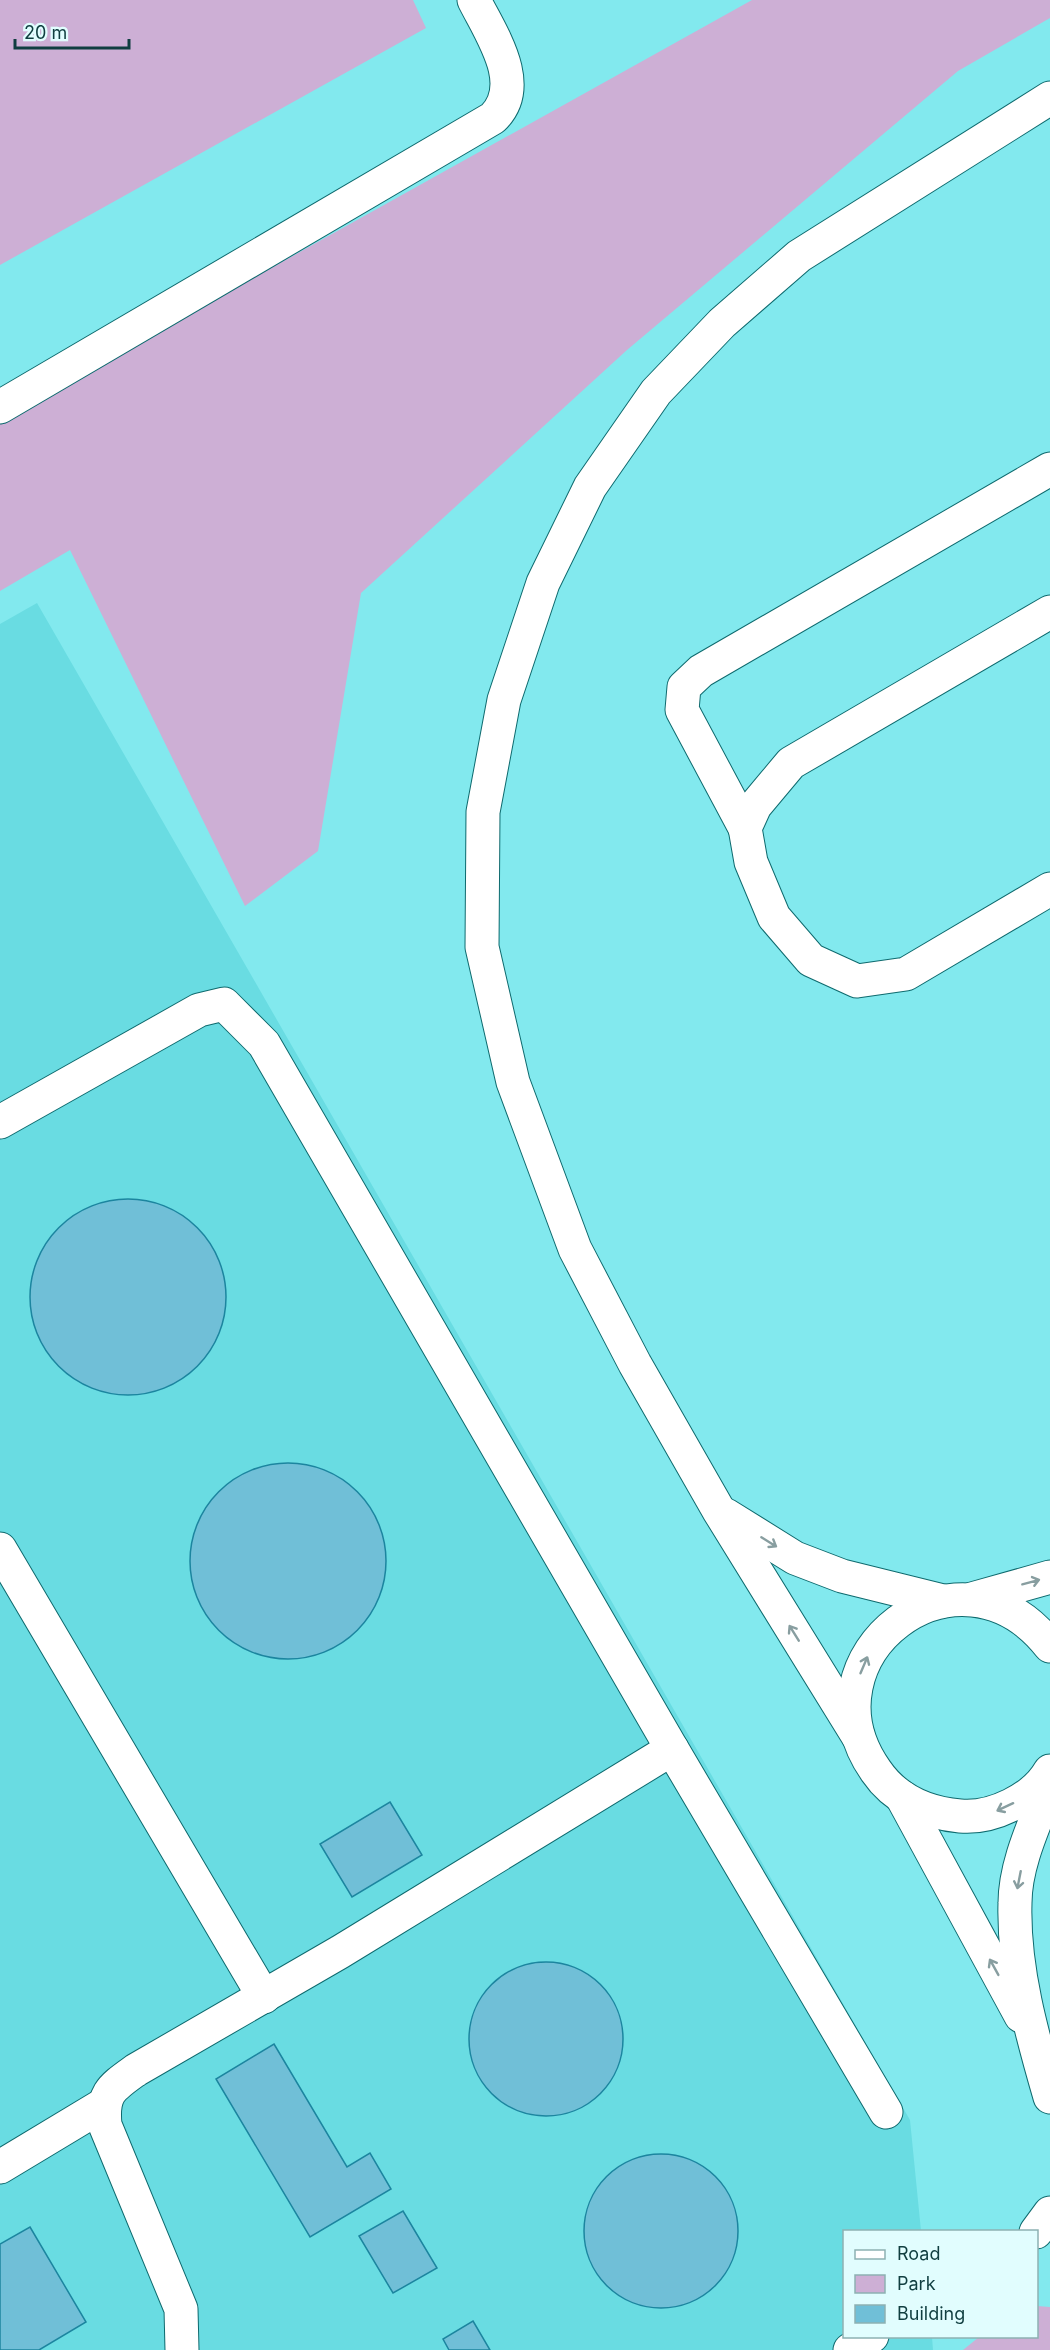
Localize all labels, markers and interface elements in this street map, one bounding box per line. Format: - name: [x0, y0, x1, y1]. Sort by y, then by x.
- scale bar: [15, 12, 129, 50]
- text: 20 m: [24, 22, 67, 43]
- one-way arrow: [760, 1536, 777, 1548]
- one-way arrow: [1021, 1576, 1040, 1588]
- one-way arrow: [788, 1625, 800, 1642]
- one-way arrow: [859, 1656, 870, 1674]
- one-way arrow: [997, 1802, 1015, 1814]
- one-way arrow: [1013, 1869, 1024, 1889]
- one-way arrow: [987, 1959, 999, 1976]
- legend: [843, 2230, 1038, 2338]
- text: Road: [897, 2243, 940, 2264]
- text: Park: [897, 2273, 936, 2294]
- text: Building: [897, 2303, 965, 2324]

